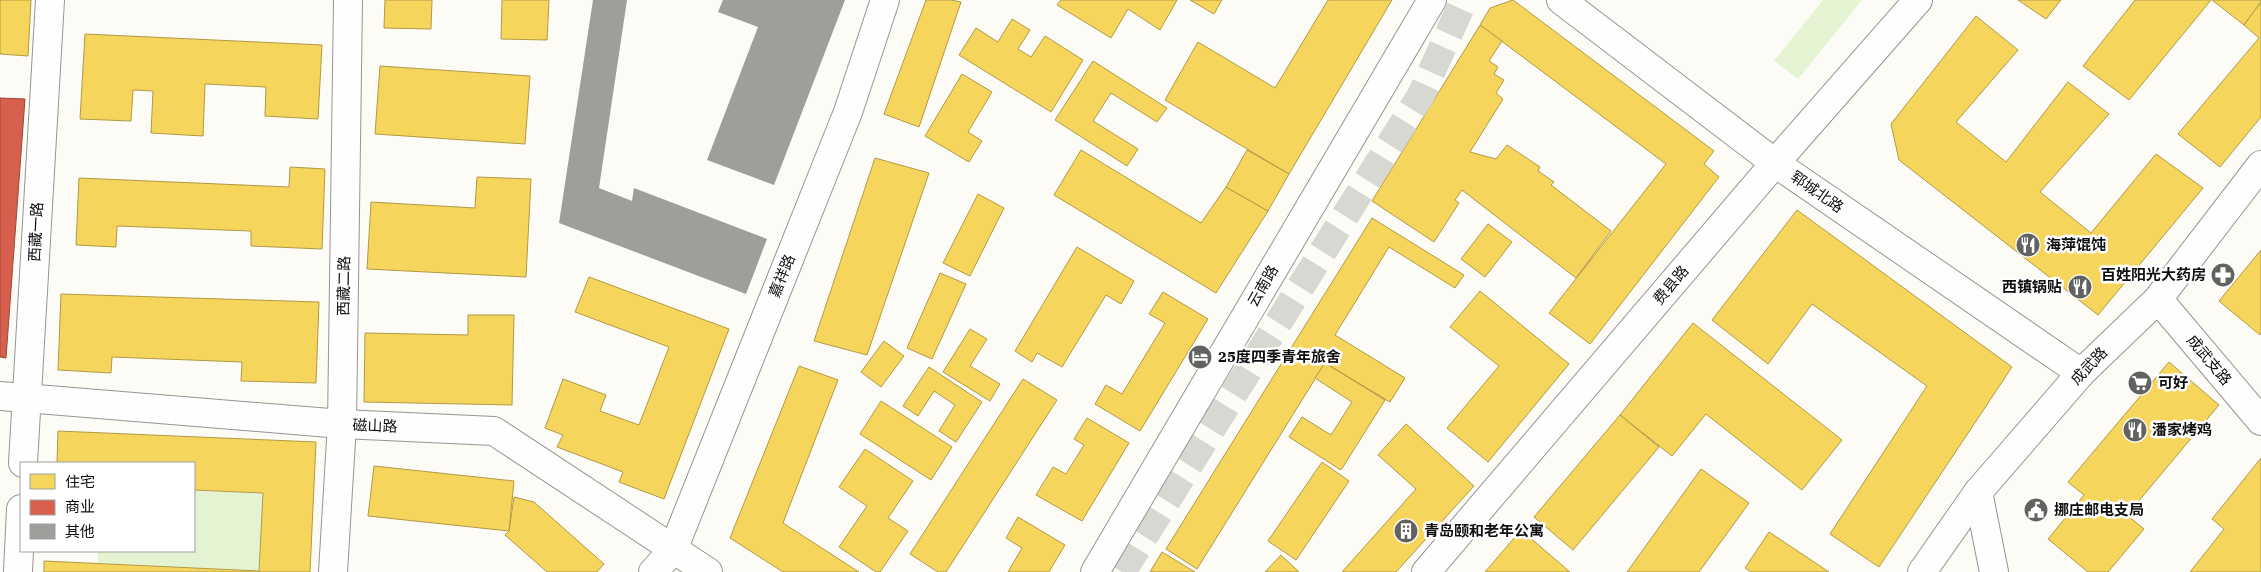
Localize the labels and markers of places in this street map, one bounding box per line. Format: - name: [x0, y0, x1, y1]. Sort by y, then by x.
- restaurant icon: 海萍馄饨: [2015, 232, 2041, 258]
- place label: 海萍馄饨: [2046, 235, 2106, 254]
- pharmacy icon: 百姓阳光大药房: [2210, 262, 2236, 288]
- place label: 百姓阳光大药房: [2101, 265, 2206, 284]
- restaurant icon: 西镇锅贴: [2067, 274, 2093, 300]
- place label: 西镇锅贴: [2002, 277, 2062, 296]
- hotel icon: 25度四季青年旅舍: [1187, 344, 1213, 370]
- place label: 25度四季青年旅舍: [1218, 347, 1341, 366]
- supermarket icon: 可好: [2127, 370, 2153, 396]
- place label: 可好: [2158, 373, 2188, 392]
- restaurant icon: 潘家烤鸡: [2122, 417, 2148, 443]
- place label: 潘家烤鸡: [2152, 420, 2212, 439]
- public building icon: 挪庄邮电支局: [2023, 497, 2049, 523]
- place label: 挪庄邮电支局: [2054, 500, 2144, 519]
- building icon: 青岛颐和老年公寓: [1393, 518, 1419, 544]
- place label: 青岛颐和老年公寓: [1424, 521, 1544, 540]

